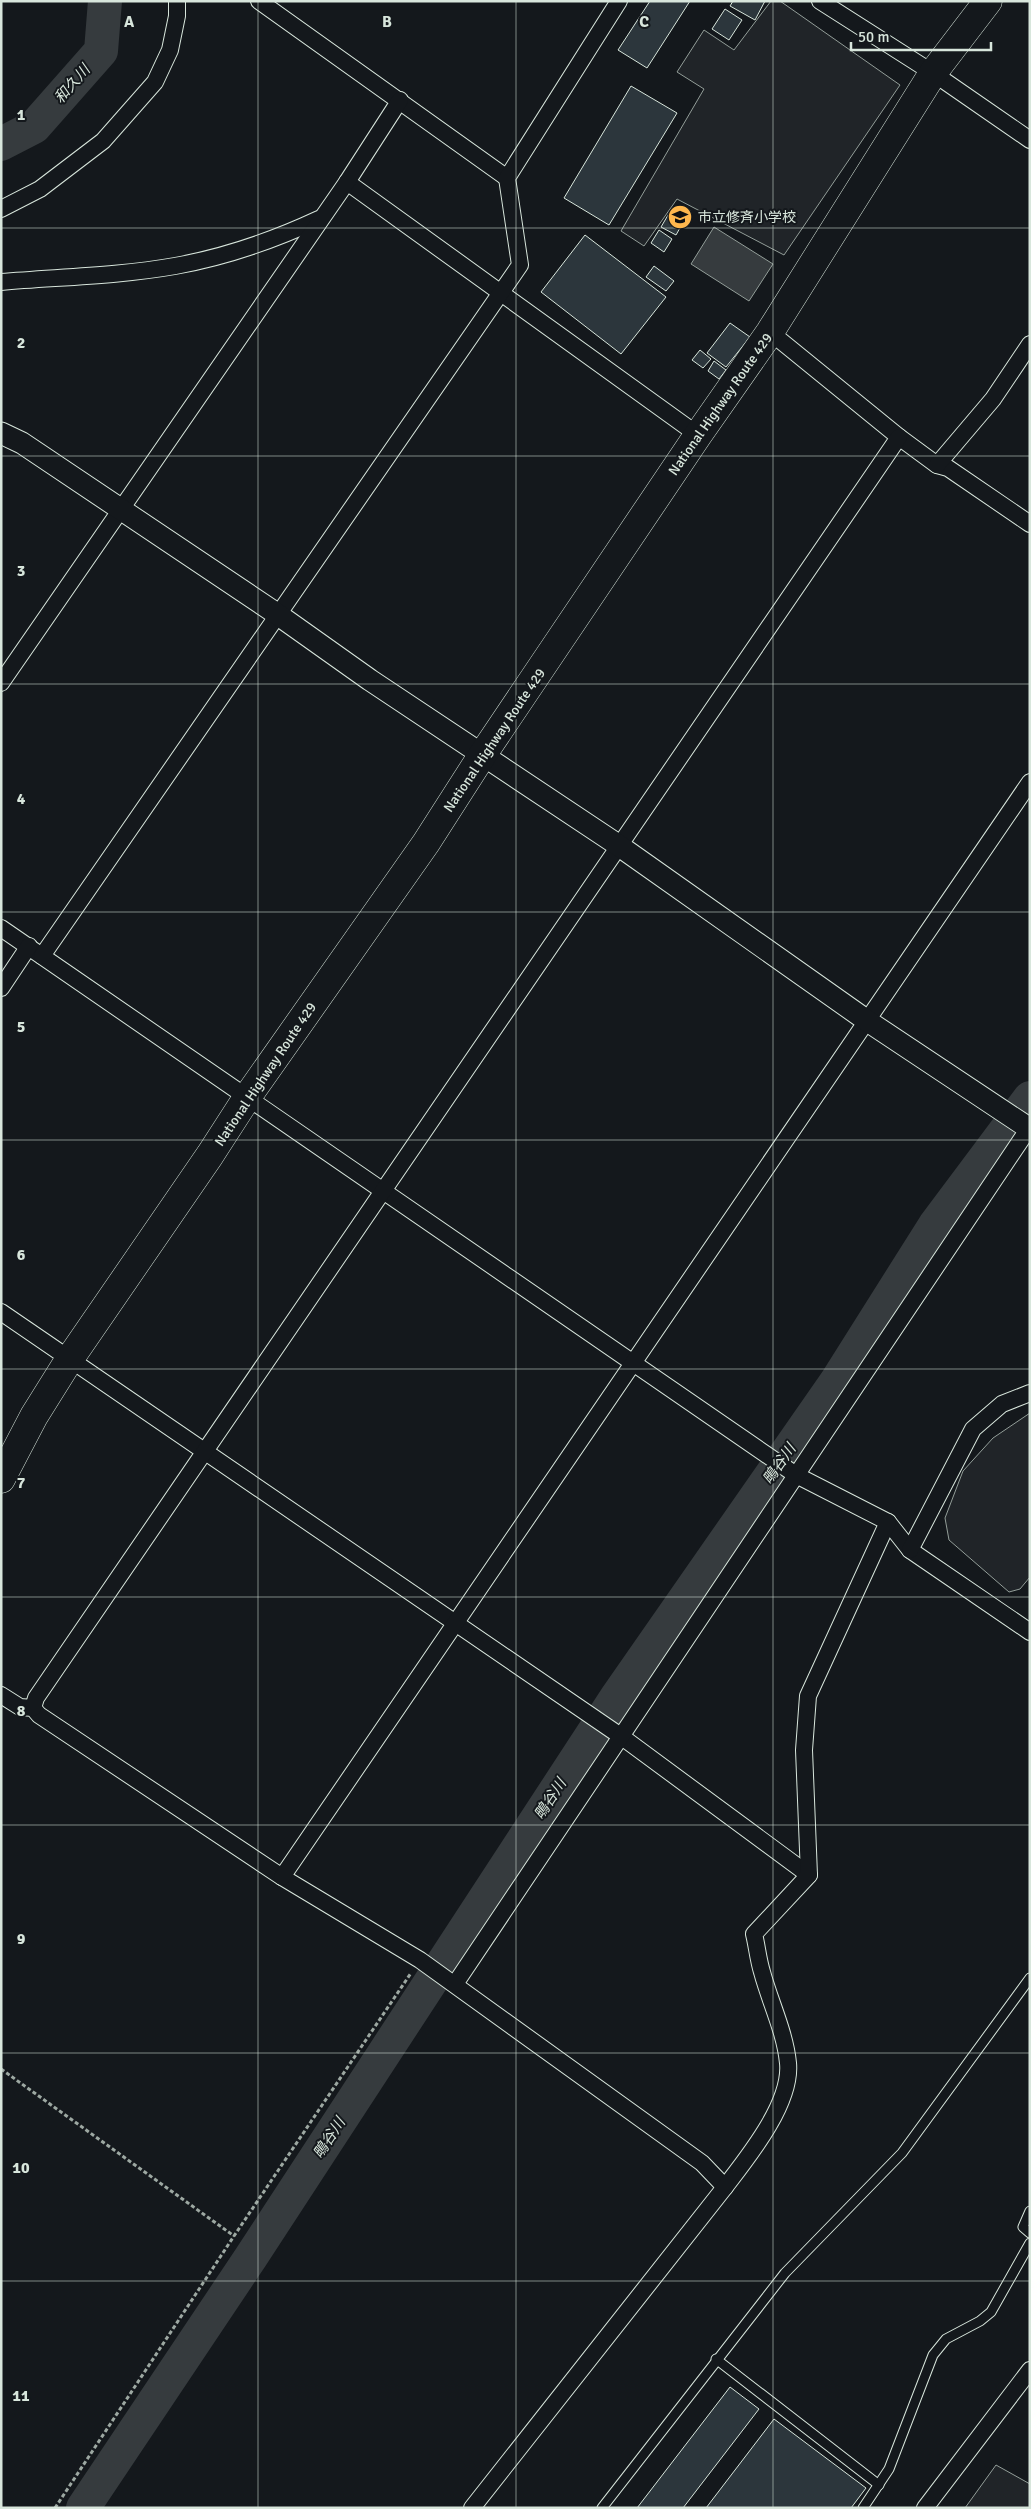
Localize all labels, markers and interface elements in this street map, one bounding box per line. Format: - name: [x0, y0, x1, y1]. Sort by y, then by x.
- text: A: [124, 12, 135, 32]
- text: B: [382, 12, 392, 32]
- text: C: [639, 12, 649, 32]
- scale bar: [851, 20, 991, 52]
- text: 50 m: [858, 28, 889, 46]
- water label: 和久川: [50, 60, 95, 107]
- text: 1: [17, 105, 26, 125]
- school or university icon: 市立修斉小学校: [667, 204, 693, 230]
- place label: 市立修斉小学校: [698, 209, 796, 226]
- street label: National Highway Route 429: [665, 330, 776, 479]
- text: 2: [17, 333, 25, 353]
- text: 3: [17, 561, 25, 581]
- street label: National Highway Route 429: [440, 665, 549, 815]
- text: 4: [17, 789, 26, 809]
- street label: National Highway Route 429: [211, 999, 320, 1149]
- text: 5: [17, 1017, 25, 1037]
- text: 6: [17, 1245, 26, 1265]
- water label: 鴫谷川: [759, 1439, 800, 1488]
- text: 7: [17, 1473, 26, 1493]
- text: 8: [17, 1701, 26, 1721]
- water label: 鴫谷川: [530, 1774, 571, 1823]
- text: 9: [17, 1929, 26, 1949]
- water label: 鴫谷川: [309, 2113, 350, 2162]
- text: 10: [12, 2158, 30, 2178]
- text: 11: [12, 2386, 30, 2406]

